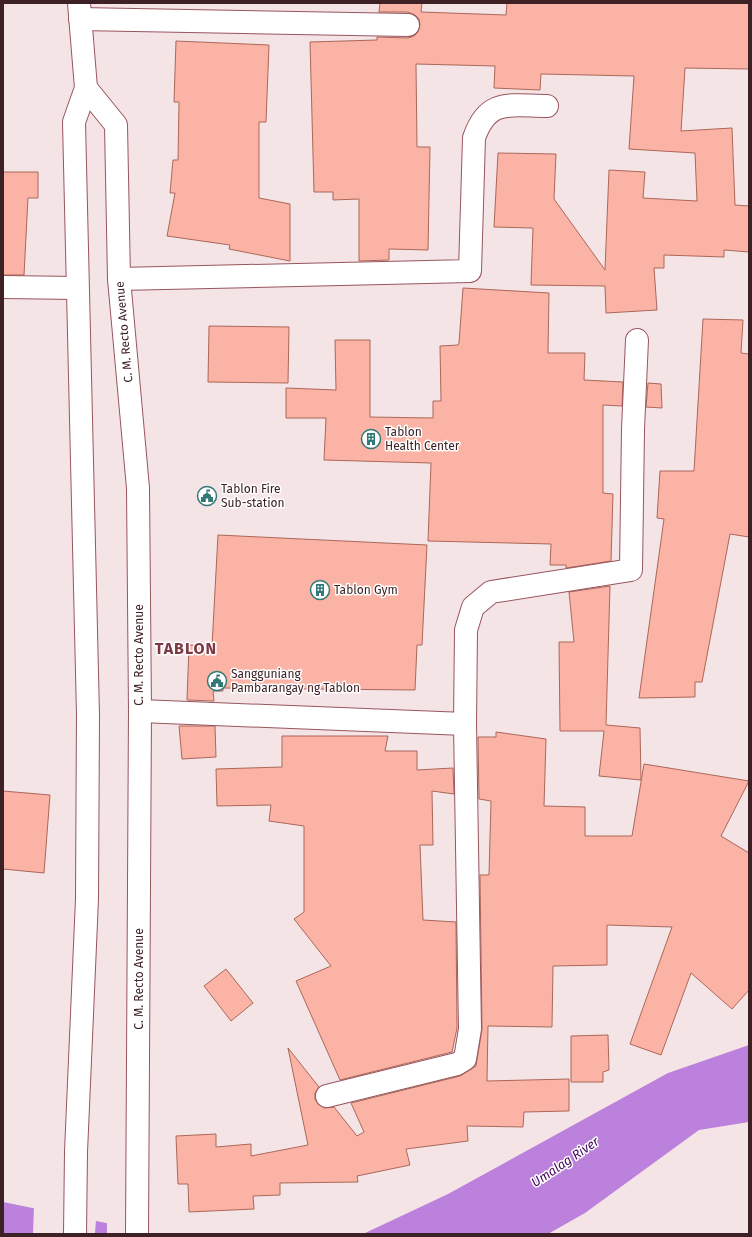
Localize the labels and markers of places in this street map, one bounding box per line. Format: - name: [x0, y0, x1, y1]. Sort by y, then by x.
- place label: Tablon Health Center: [385, 425, 460, 453]
- building icon: Tablon Health Center: [360, 428, 382, 450]
- place label: Tablon Fire Sub-station: [221, 482, 285, 510]
- public building icon: Tablon Fire Sub-station: [196, 485, 218, 507]
- building icon: Tablon Gym: [309, 579, 331, 601]
- place label: Tablon Gym: [334, 583, 398, 597]
- place label: Sangguniang Pambarangay ng Tablon: [231, 667, 360, 695]
- public building icon: Sangguniang Pambarangay ng Tablon: [206, 670, 228, 692]

